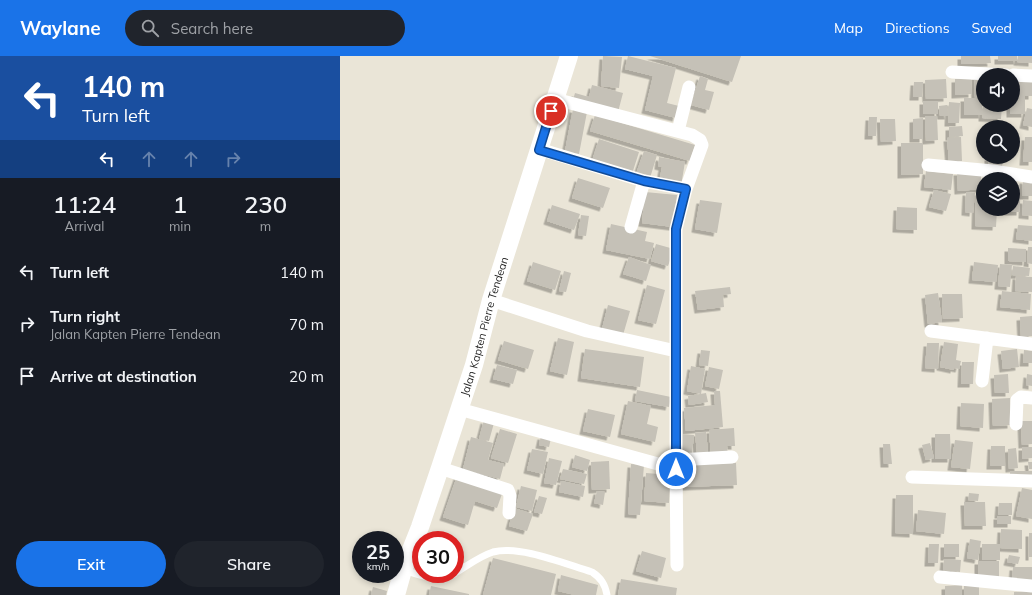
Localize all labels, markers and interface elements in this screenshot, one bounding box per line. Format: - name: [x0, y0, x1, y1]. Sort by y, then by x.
- search box: [125, 10, 405, 46]
- text: Waylane: [20, 16, 101, 40]
- icon: search: [139, 17, 161, 39]
- text: Search here: [171, 19, 253, 38]
- text: Map: [834, 19, 863, 37]
- text: Directions: [885, 19, 950, 37]
- text: Saved: [972, 19, 1012, 37]
- map controls: [976, 68, 1020, 216]
- button: sound: [976, 68, 1020, 112]
- text: 140 m: [82, 69, 165, 104]
- icon: left: [16, 72, 68, 124]
- pin: [534, 94, 568, 128]
- icon: arrive: [540, 100, 562, 122]
- text: Turn left: [82, 104, 150, 127]
- button: search: [976, 120, 1020, 164]
- icon: left: [96, 148, 118, 170]
- icon: ahead: [138, 148, 160, 170]
- icon: ahead: [180, 148, 202, 170]
- icon: right: [222, 148, 244, 170]
- button: layers: [976, 172, 1020, 216]
- text: 11:24: [53, 189, 116, 219]
- text: 1: [173, 189, 187, 219]
- text: 230: [244, 189, 287, 219]
- text: Arrival: [65, 218, 104, 234]
- text: min: [169, 218, 191, 234]
- text: m: [260, 218, 271, 234]
- street label: Jalan Kapten Pierre Tendean: [457, 255, 511, 398]
- icon: left: [16, 261, 38, 283]
- text: Turn left: [50, 263, 109, 282]
- text: 140 m: [280, 263, 324, 282]
- text: Turn right: [50, 307, 120, 326]
- icon: right: [16, 313, 38, 335]
- text: 70 m: [289, 315, 324, 334]
- text: Jalan Kapten Pierre Tendean: [50, 326, 221, 342]
- icon: arrive: [16, 365, 38, 387]
- text: Arrive at destination: [50, 367, 197, 386]
- text: 20 m: [289, 367, 324, 386]
- position arrow: [655, 448, 697, 490]
- speed limit sign: 30: [412, 531, 464, 583]
- text: 25: [366, 539, 390, 564]
- button: Exit: [16, 541, 166, 587]
- button: Share: [174, 541, 324, 587]
- text: km/h: [367, 560, 389, 573]

